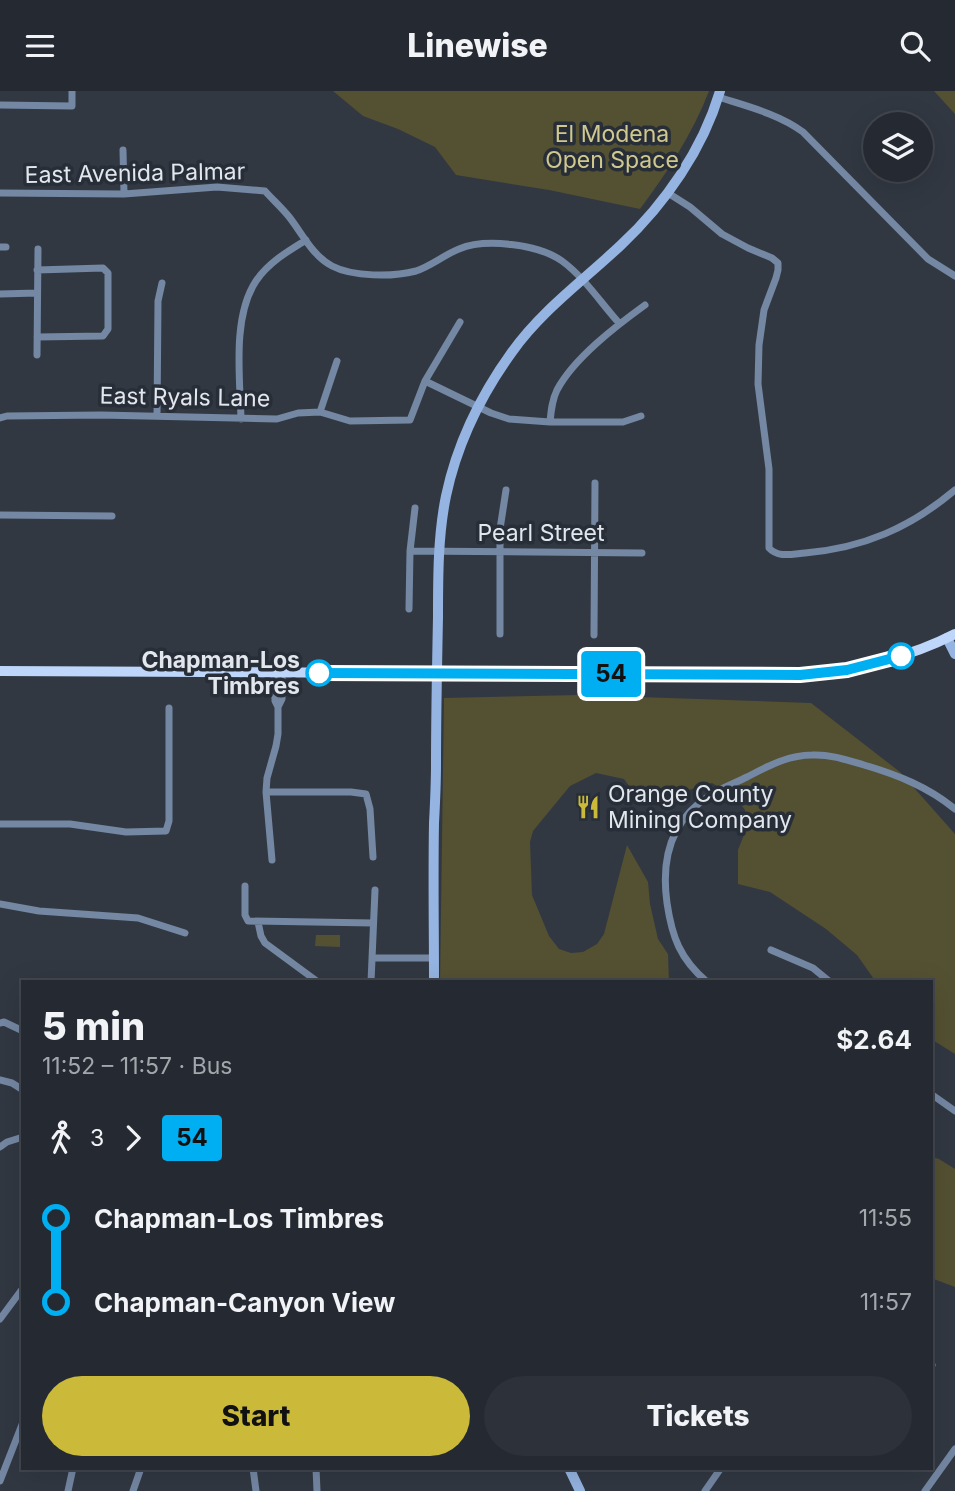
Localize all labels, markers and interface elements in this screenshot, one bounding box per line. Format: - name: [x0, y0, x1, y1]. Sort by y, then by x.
- text: Linewise: [407, 26, 548, 65]
- icon: menu: [21, 27, 59, 65]
- icon: search: [896, 27, 934, 65]
- map controls: [863, 112, 933, 182]
- button: layers: [863, 112, 933, 182]
- park label: El Modena Open Space: [545, 120, 679, 174]
- street label: East Avenida Palmar: [24, 157, 246, 189]
- street label: East Ryals Lane: [100, 382, 270, 412]
- street label: Pearl Street: [477, 519, 605, 547]
- unlabelled marker: [888, 643, 914, 669]
- place label: Chapman-Los Timbres: [141, 646, 300, 700]
- line badge: 54: [580, 651, 642, 697]
- text: 54: [595, 659, 627, 688]
- marker: Chapman-Los Timbres: [306, 660, 332, 686]
- place label: Orange County Mining Company: [608, 780, 792, 834]
- restaurant icon: Orange County Mining Company: [574, 793, 602, 821]
- text: 5 min: [42, 1003, 145, 1049]
- text: $2.64: [836, 1024, 912, 1055]
- text: 11:52 – 11:57 · Bus: [42, 1052, 232, 1080]
- icon: walk: [42, 1119, 80, 1157]
- icon: forward: [114, 1119, 152, 1157]
- text: 54: [176, 1123, 208, 1152]
- text: 3: [90, 1124, 104, 1152]
- text: Chapman-Los Timbres: [94, 1203, 384, 1234]
- text: 11:55: [859, 1204, 912, 1232]
- text: Chapman-Canyon View: [94, 1287, 395, 1318]
- text: 11:57: [860, 1288, 912, 1316]
- button: Start: [42, 1376, 470, 1456]
- button: Tickets: [484, 1376, 912, 1456]

